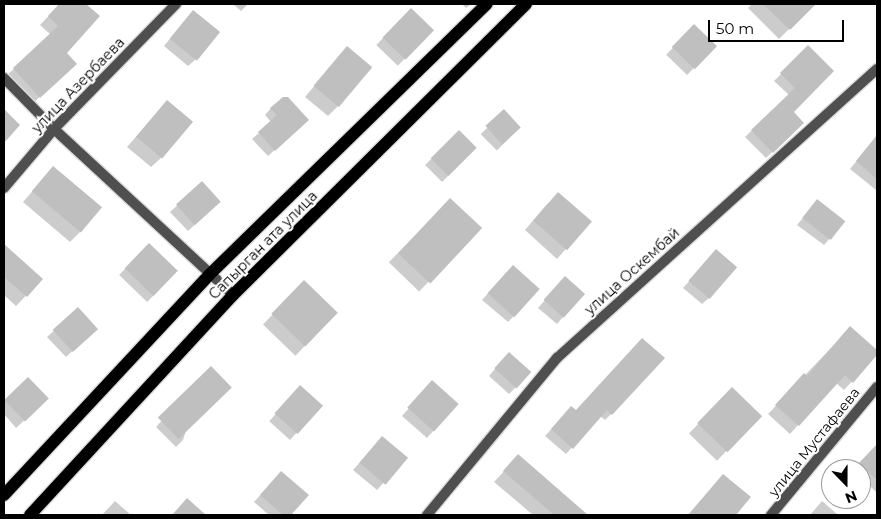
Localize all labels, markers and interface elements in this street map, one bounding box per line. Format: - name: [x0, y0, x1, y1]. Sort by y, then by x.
- scale bar: [711, 10, 847, 42]
- text: 50 m: [716, 19, 754, 38]
- street label: улица Азербаева: [28, 34, 128, 136]
- street label: Сапырган ата улица: [205, 187, 321, 303]
- street label: улица Оскембай: [581, 224, 683, 318]
- street label: улица Мустафаева: [765, 384, 863, 500]
- north arrow: [821, 459, 871, 509]
- text: N: [843, 487, 860, 507]

